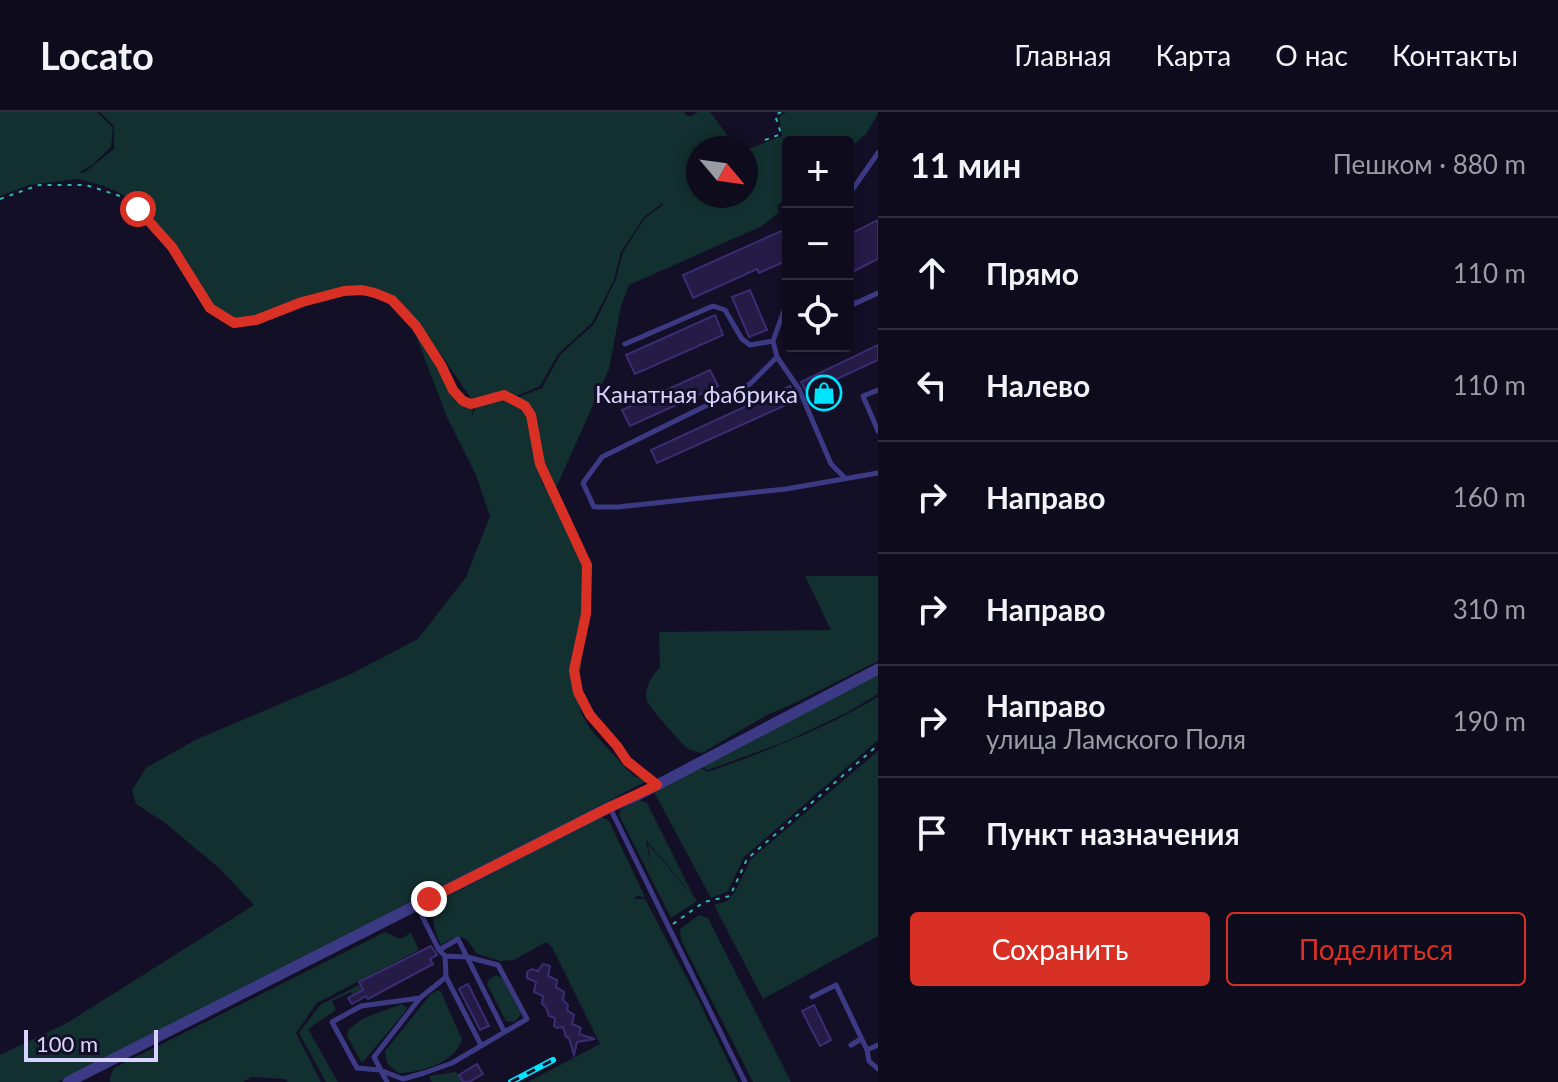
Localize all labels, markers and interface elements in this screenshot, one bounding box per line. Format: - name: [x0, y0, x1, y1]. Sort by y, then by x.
- text: Locato: [40, 32, 154, 78]
- text: Главная: [1014, 38, 1112, 72]
- text: Карта: [1156, 38, 1231, 72]
- text: О нас: [1275, 38, 1348, 72]
- text: Контакты: [1392, 38, 1518, 72]
- north arrow: [686, 136, 758, 208]
- map controls: [782, 136, 854, 352]
- button: +: [782, 136, 854, 208]
- text: 11 мин: [910, 144, 1021, 185]
- text: Пешком · 880 m: [1333, 148, 1526, 180]
- route start: [120, 191, 156, 227]
- button: −: [782, 208, 854, 280]
- icon: ahead: [910, 251, 954, 295]
- text: Прямо: [986, 255, 1079, 291]
- text: 110 m: [1453, 257, 1526, 289]
- button: locate: [782, 280, 854, 352]
- icon: left: [910, 363, 954, 407]
- text: Налево: [986, 367, 1090, 403]
- text: 110 m: [1453, 369, 1526, 401]
- shop icon: Канатная фабрика: [805, 374, 843, 412]
- place label: Канатная фабрика: [595, 379, 798, 408]
- icon: right: [910, 475, 954, 519]
- text: Направо: [986, 479, 1106, 515]
- text: 160 m: [1453, 481, 1526, 513]
- icon: right: [910, 587, 954, 631]
- text: Направо: [986, 591, 1106, 627]
- text: 310 m: [1453, 593, 1526, 625]
- text: Направо: [986, 687, 1106, 723]
- icon: right: [910, 699, 954, 743]
- text: 190 m: [1453, 705, 1526, 737]
- text: улица Ламского Поля: [986, 723, 1246, 755]
- icon: arrive: [910, 811, 954, 855]
- text: Пункт назначения: [986, 815, 1240, 851]
- route end: [411, 881, 447, 917]
- button: Сохранить: [910, 912, 1210, 986]
- button: Поделиться: [1226, 912, 1526, 986]
- scale bar: [24, 1026, 158, 1062]
- text: 100 m: [36, 1030, 98, 1057]

